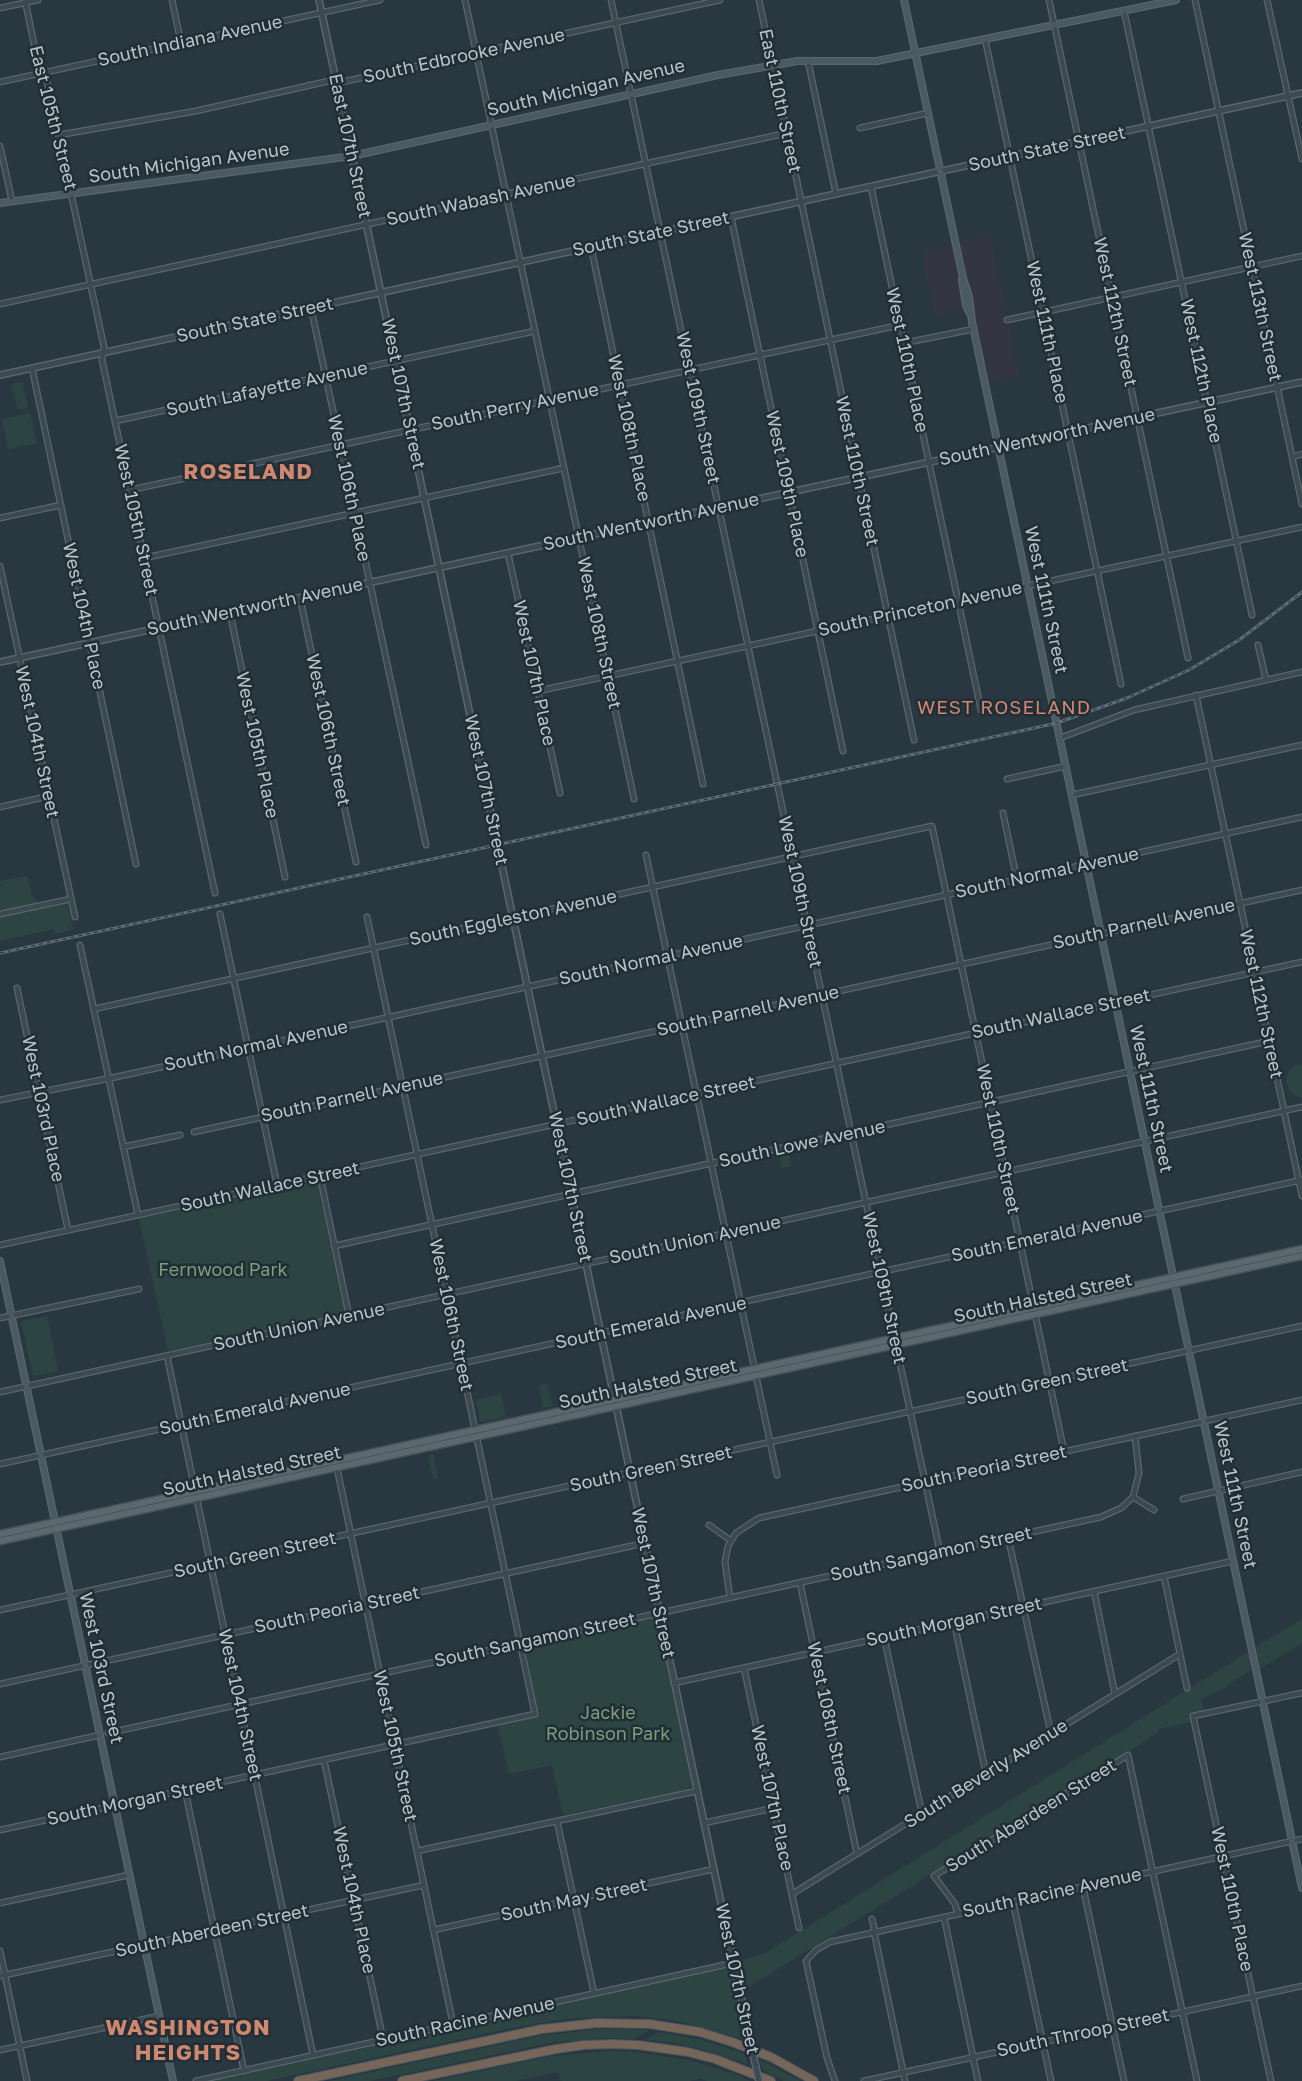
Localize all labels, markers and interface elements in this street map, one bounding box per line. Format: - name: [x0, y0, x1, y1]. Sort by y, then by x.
- street label: South Indiana Avenue: [96, 11, 284, 71]
- street label: South Edbrooke Avenue: [361, 24, 567, 88]
- street label: East 110th Street: [754, 27, 806, 175]
- street label: East 105th Street: [25, 43, 81, 193]
- street label: South Michigan Avenue: [485, 55, 687, 121]
- street label: East 107th Street: [324, 72, 376, 220]
- street label: South State Street: [967, 122, 1127, 176]
- street label: South Michigan Avenue: [87, 138, 291, 188]
- street label: South Wabash Avenue: [385, 169, 577, 231]
- street label: South State Street: [571, 207, 731, 261]
- street label: West 113th Street: [1234, 230, 1286, 384]
- street label: West 112th Street: [1089, 235, 1141, 389]
- street label: West 111th Place: [1021, 259, 1073, 405]
- street label: West 110th Place: [881, 286, 933, 434]
- street label: South State Street: [175, 293, 335, 347]
- street label: West 112th Place: [1175, 297, 1227, 445]
- street label: West 107th Street: [376, 317, 430, 471]
- street label: West 109th Street: [671, 330, 725, 486]
- street label: West 108th Place: [603, 352, 655, 504]
- street label: South Lafayette Avenue: [164, 357, 370, 421]
- street label: South Perry Avenue: [429, 379, 601, 435]
- street label: West 110th Street: [831, 394, 883, 548]
- street label: South Wentworth Avenue: [937, 404, 1157, 470]
- street label: West 109th Place: [761, 409, 813, 559]
- street label: West 106th Place: [323, 413, 375, 563]
- street label: West 105th Street: [109, 442, 163, 598]
- district label: ROSELAND: [182, 459, 314, 485]
- street label: South Wentworth Avenue: [541, 489, 761, 555]
- street label: West 111th Street: [1020, 524, 1072, 676]
- street label: West 104th Place: [58, 540, 110, 692]
- street label: West 108th Street: [572, 555, 626, 711]
- street label: South Wentworth Avenue: [145, 574, 365, 640]
- street label: South Princeton Avenue: [816, 577, 1024, 641]
- street label: West 107th Place: [508, 598, 560, 748]
- street label: West 106th Street: [301, 652, 355, 808]
- street label: West 104th Street: [10, 664, 64, 820]
- street label: West 105th Place: [231, 670, 283, 820]
- district label: WEST ROSELAND: [915, 697, 1093, 719]
- street label: West 107th Street: [459, 713, 513, 867]
- street label: West 109th Street: [773, 814, 827, 970]
- street label: South Normal Avenue: [953, 843, 1141, 903]
- street label: South Eggleston Avenue: [407, 885, 619, 951]
- street label: South Parnell Avenue: [1051, 894, 1237, 954]
- street label: West 112th Street: [1235, 927, 1287, 1081]
- street label: South Normal Avenue: [557, 930, 745, 990]
- street label: South Parnell Avenue: [655, 981, 841, 1041]
- street label: South Wallace Street: [970, 984, 1152, 1044]
- street label: South Normal Avenue: [162, 1016, 350, 1076]
- street label: West 111th Street: [1125, 1023, 1177, 1175]
- street label: West 103rd Place: [17, 1034, 69, 1184]
- street label: West 110th Street: [972, 1062, 1024, 1216]
- street label: South Parnell Avenue: [259, 1067, 445, 1127]
- street label: South Wallace Street: [575, 1071, 757, 1131]
- street label: West 107th Street: [543, 1110, 597, 1264]
- street label: South Lowe Avenue: [717, 1116, 887, 1172]
- street label: South Wallace Street: [179, 1157, 361, 1217]
- street label: South Emerald Avenue: [949, 1205, 1145, 1267]
- street label: West 109th Street: [857, 1210, 911, 1366]
- street label: South Union Avenue: [607, 1211, 783, 1269]
- street label: West 106th Street: [424, 1237, 478, 1393]
- park label: Fernwood Park: [158, 1259, 288, 1281]
- street label: South Halsted Street: [952, 1269, 1134, 1327]
- street label: South Emerald Avenue: [553, 1292, 749, 1354]
- street label: South Union Avenue: [211, 1298, 387, 1356]
- street label: South Green Street: [964, 1354, 1130, 1410]
- street label: South Halsted Street: [557, 1355, 739, 1413]
- street label: South Emerald Avenue: [157, 1378, 353, 1440]
- street label: West 111th Street: [1209, 1419, 1261, 1571]
- street label: South Green Street: [568, 1441, 734, 1497]
- street label: South Peoria Street: [899, 1441, 1069, 1497]
- street label: South Halsted Street: [161, 1442, 343, 1500]
- street label: West 107th Street: [626, 1506, 680, 1660]
- street label: South Sangamon Street: [828, 1522, 1034, 1586]
- street label: South Green Street: [172, 1527, 338, 1583]
- street label: South Peoria Street: [252, 1582, 422, 1638]
- street label: West 103rd Street: [74, 1590, 128, 1746]
- street label: South Morgan Street: [864, 1593, 1044, 1651]
- street label: South Sangamon Street: [432, 1608, 638, 1672]
- street label: West 104th Street: [213, 1627, 267, 1783]
- street label: West 108th Street: [802, 1640, 856, 1796]
- street label: West 105th Street: [368, 1668, 422, 1824]
- park label: Jackie Robinson Park: [546, 1702, 670, 1745]
- street label: South Beverly Avenue: [900, 1715, 1072, 1833]
- street label: West 107th Place: [746, 1723, 798, 1873]
- street label: South Aberdeen Street: [942, 1755, 1120, 1877]
- street label: South Morgan Street: [45, 1772, 225, 1830]
- street label: West 104th Place: [328, 1824, 380, 1976]
- street label: West 110th Place: [1206, 1825, 1258, 1973]
- street label: South Racine Avenue: [961, 1863, 1143, 1923]
- street label: South May Street: [499, 1874, 649, 1926]
- street label: South Aberdeen Street: [113, 1900, 311, 1962]
- street label: West 107th Street: [710, 1902, 764, 2056]
- street label: South Racine Avenue: [374, 1992, 556, 2052]
- street label: South Throop Street: [995, 2004, 1171, 2062]
- district label: WASHINGTON HEIGHTS: [104, 2015, 272, 2066]

